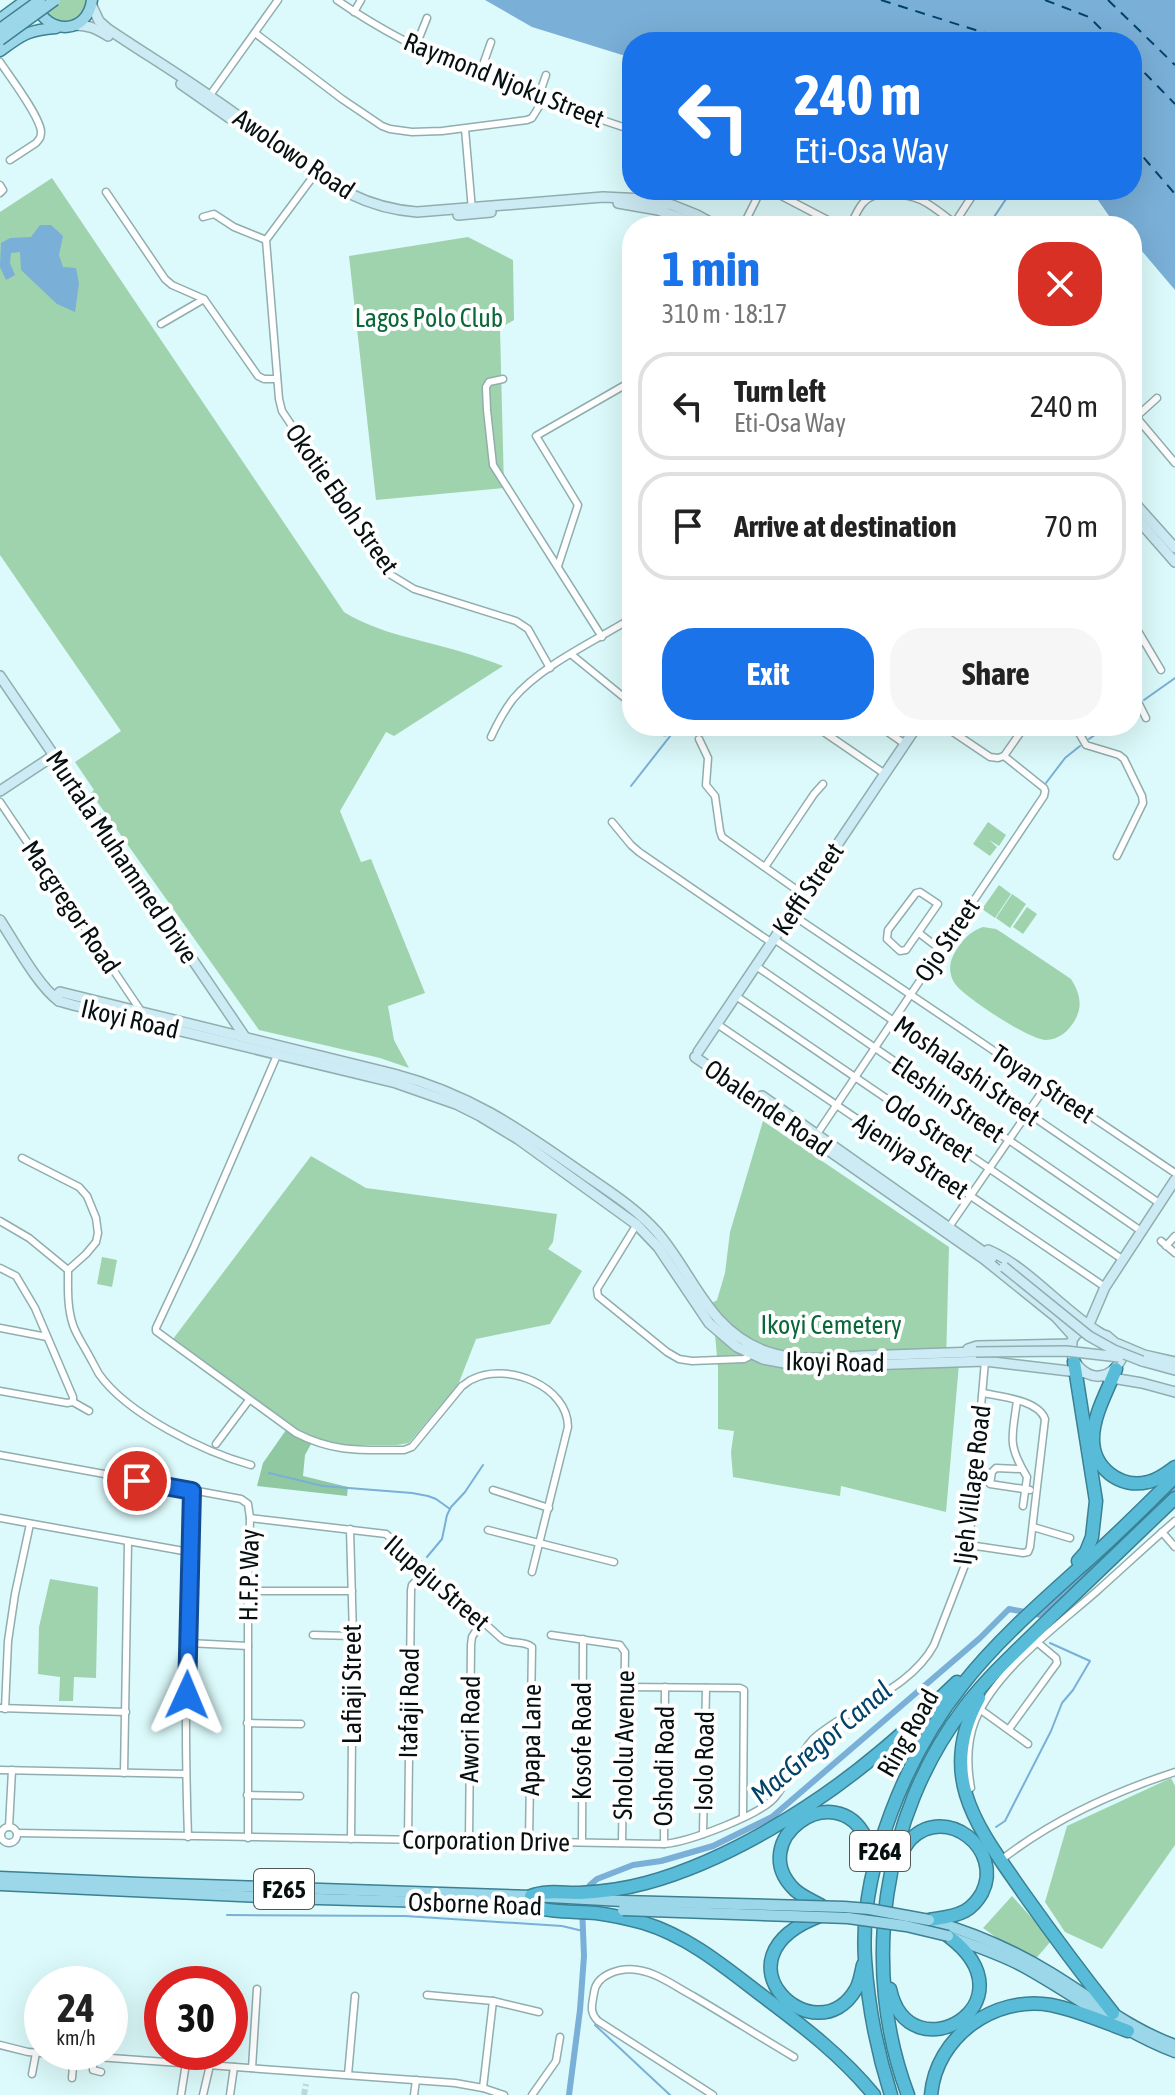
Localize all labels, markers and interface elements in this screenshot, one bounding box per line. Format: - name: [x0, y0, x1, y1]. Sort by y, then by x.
- street label: Raymond Njoku Street: [399, 26, 609, 134]
- text: 240 m: [794, 63, 921, 127]
- icon: left: [662, 64, 766, 168]
- street label: Awolowo Road: [228, 103, 360, 205]
- text: Eti-Osa Way: [794, 129, 949, 171]
- text: 1 min: [662, 241, 760, 296]
- button: close: [1018, 242, 1102, 326]
- text: 310 m · 18:17: [662, 299, 787, 329]
- park label: Lagos Polo Club: [355, 303, 503, 333]
- text: Turn left: [734, 374, 826, 408]
- icon: left: [666, 384, 710, 428]
- text: 240 m: [1030, 389, 1098, 423]
- text: Eti-Osa Way: [734, 408, 846, 438]
- street label: Okotie Eboh Street: [279, 418, 405, 580]
- icon: arrive: [666, 504, 710, 548]
- text: Arrive at destination: [734, 509, 956, 543]
- text: 70 m: [1044, 509, 1098, 543]
- button: Exit: [662, 628, 874, 720]
- button: Share: [890, 628, 1102, 720]
- street label: Murtala Muhammed Drive: [40, 745, 204, 969]
- street label: Macgregor Road: [16, 835, 126, 979]
- street label: Keffi Street: [766, 837, 850, 941]
- street label: Ojo Street: [908, 893, 986, 987]
- street label: Ikoyi Road: [78, 993, 182, 1045]
- street label: Moshalashi Street: [888, 1010, 1046, 1132]
- street label: Toyan Street: [986, 1039, 1100, 1129]
- street label: Eleshin Street: [886, 1049, 1010, 1149]
- street label: Obalende Road: [699, 1053, 837, 1163]
- street label: Odo Street: [879, 1088, 979, 1168]
- street label: Ajeniya Street: [848, 1107, 974, 1205]
- park label: Ikoyi Cemetery: [760, 1310, 902, 1340]
- street label: Ikoyi Road: [785, 1346, 885, 1378]
- street label: Ijeh Village Road: [947, 1403, 997, 1567]
- pin: [103, 1447, 171, 1515]
- icon: arrive: [115, 1459, 159, 1503]
- street label: H.F.P. Way: [233, 1528, 265, 1621]
- street label: Ilupeju Street: [378, 1529, 496, 1637]
- street label: Lafiaji Street: [337, 1624, 367, 1744]
- street label: Itafaji Road: [393, 1647, 425, 1759]
- position arrow: [145, 1653, 229, 1737]
- street label: Shololu Avenue: [608, 1670, 640, 1820]
- water label: MacGregor Canal: [744, 1674, 898, 1810]
- street label: Awori Road: [454, 1675, 486, 1783]
- street label: Kosofe Road: [567, 1682, 597, 1800]
- street label: Apapa Lane: [515, 1684, 547, 1796]
- street label: Ring Road: [871, 1684, 945, 1782]
- street label: Oshodi Road: [648, 1705, 680, 1827]
- street label: Isolo Road: [688, 1711, 720, 1811]
- street label: Corporation Drive: [402, 1825, 570, 1857]
- road number: F264: [850, 1831, 910, 1871]
- road number: F265: [254, 1869, 314, 1909]
- street label: Osborne Road: [407, 1887, 543, 1921]
- speed limit sign: 30: [144, 1966, 248, 2070]
- text: 24: [57, 1985, 95, 2030]
- text: km/h: [56, 2026, 96, 2049]

